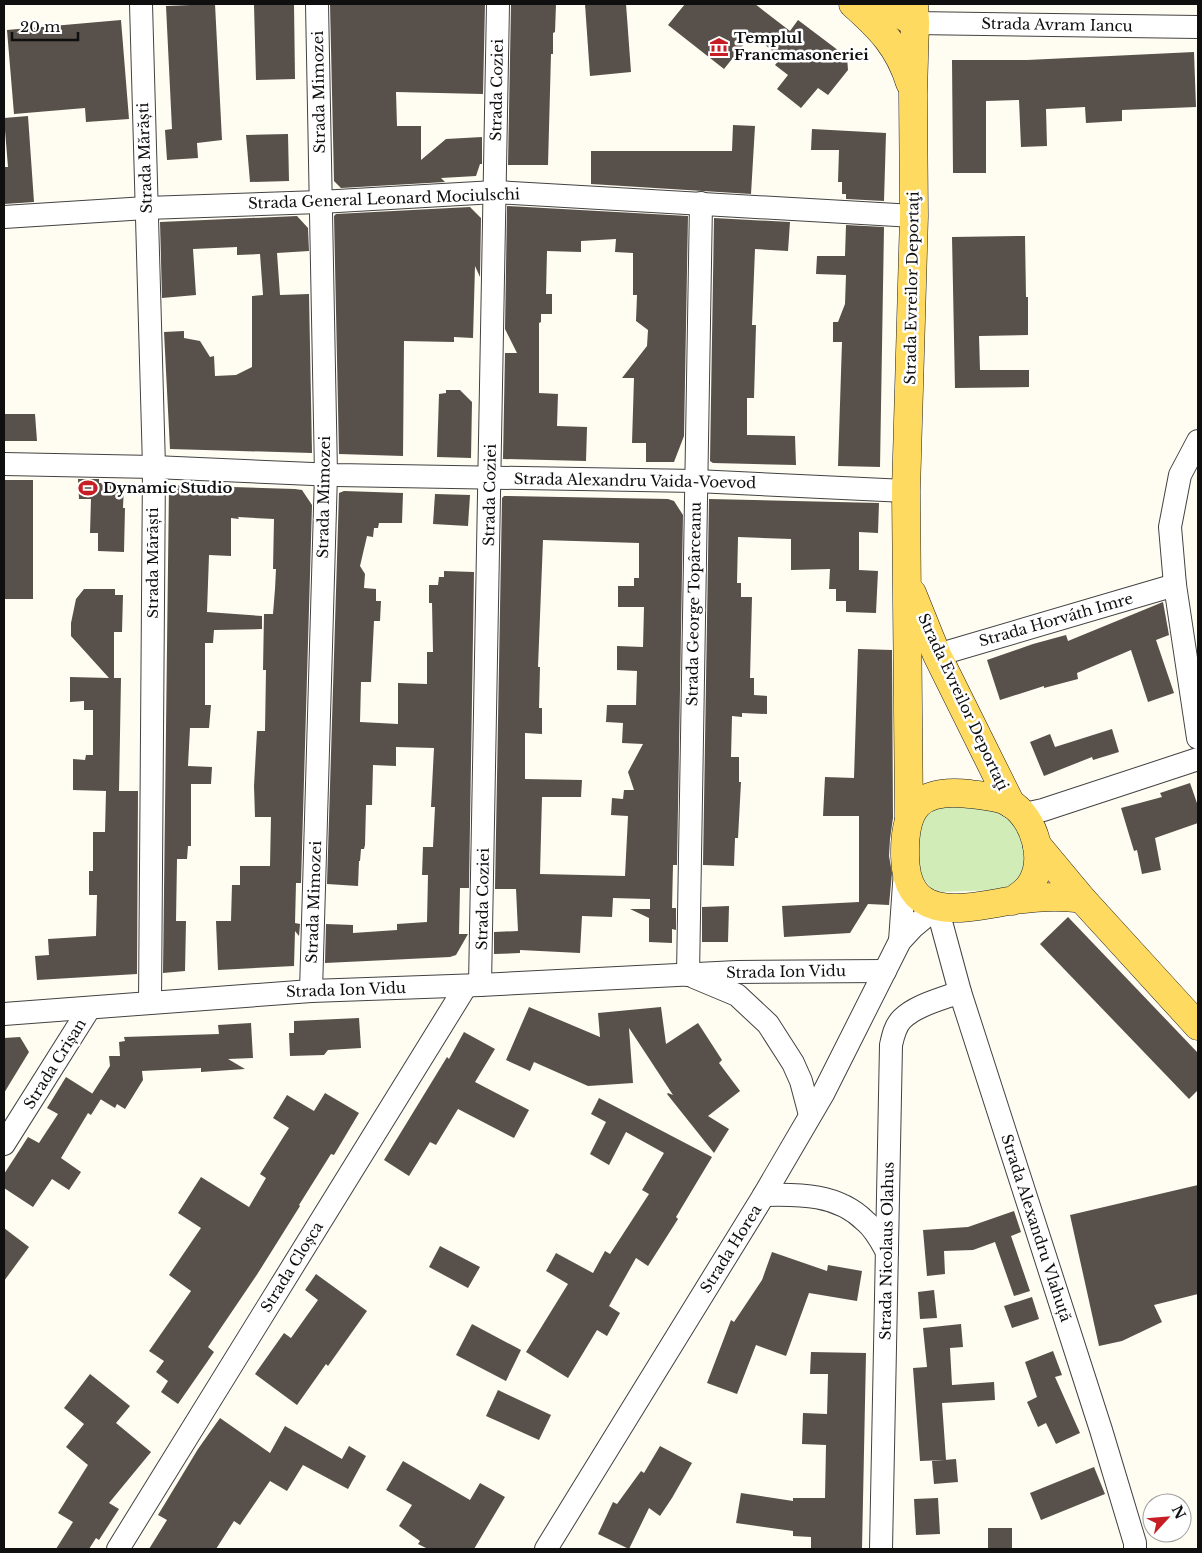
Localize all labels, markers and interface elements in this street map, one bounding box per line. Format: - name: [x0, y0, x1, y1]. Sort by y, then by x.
- scale bar: [12, 10, 79, 42]
- street label: Strada Avram Iancu: [981, 14, 1133, 35]
- text: 20 m: [20, 17, 60, 36]
- place label: Templul Francmasoneriei: [734, 28, 869, 64]
- street label: Strada Mimozei: [308, 31, 329, 153]
- museum icon: Templul Francmasoneriei: [708, 36, 730, 58]
- street label: Strada Coziei: [486, 39, 507, 141]
- street label: Strada Mărăști: [133, 102, 156, 214]
- street label: Strada General Leonard Mociulschi: [248, 184, 520, 213]
- street label: Strada Evreilor Deportaţi: [900, 191, 923, 385]
- street label: Strada Mimozei: [313, 436, 334, 558]
- street label: Strada Coziei: [479, 444, 500, 546]
- street label: Strada Alexandru Vaida-Voevod: [514, 469, 756, 492]
- sports icon: Dynamic Studio: [77, 477, 99, 499]
- place label: Dynamic Studio: [103, 478, 232, 497]
- street label: Strada George Topârceanu: [682, 502, 705, 706]
- street label: Strada Mărăști: [143, 507, 162, 619]
- street label: Strada Horváth Imre: [977, 588, 1135, 651]
- street label: Strada Evreilor Deportaţi: [914, 610, 1013, 793]
- street label: Strada Mimozei: [302, 840, 325, 964]
- street label: Strada Coziei: [472, 848, 493, 950]
- street label: Strada Ion Vidu: [726, 961, 846, 982]
- street label: Strada Ion Vidu: [286, 978, 406, 1001]
- street label: Strada Crișan: [19, 1015, 90, 1112]
- street label: Strada Alexandru Vlahuță: [997, 1132, 1076, 1325]
- street label: Strada Nicolaus Olahus: [875, 1161, 898, 1340]
- street label: Strada Horea: [696, 1201, 766, 1296]
- street label: Strada Cloșca: [256, 1217, 327, 1316]
- north arrow: [1142, 1493, 1192, 1543]
- text: N: [1168, 1502, 1190, 1522]

